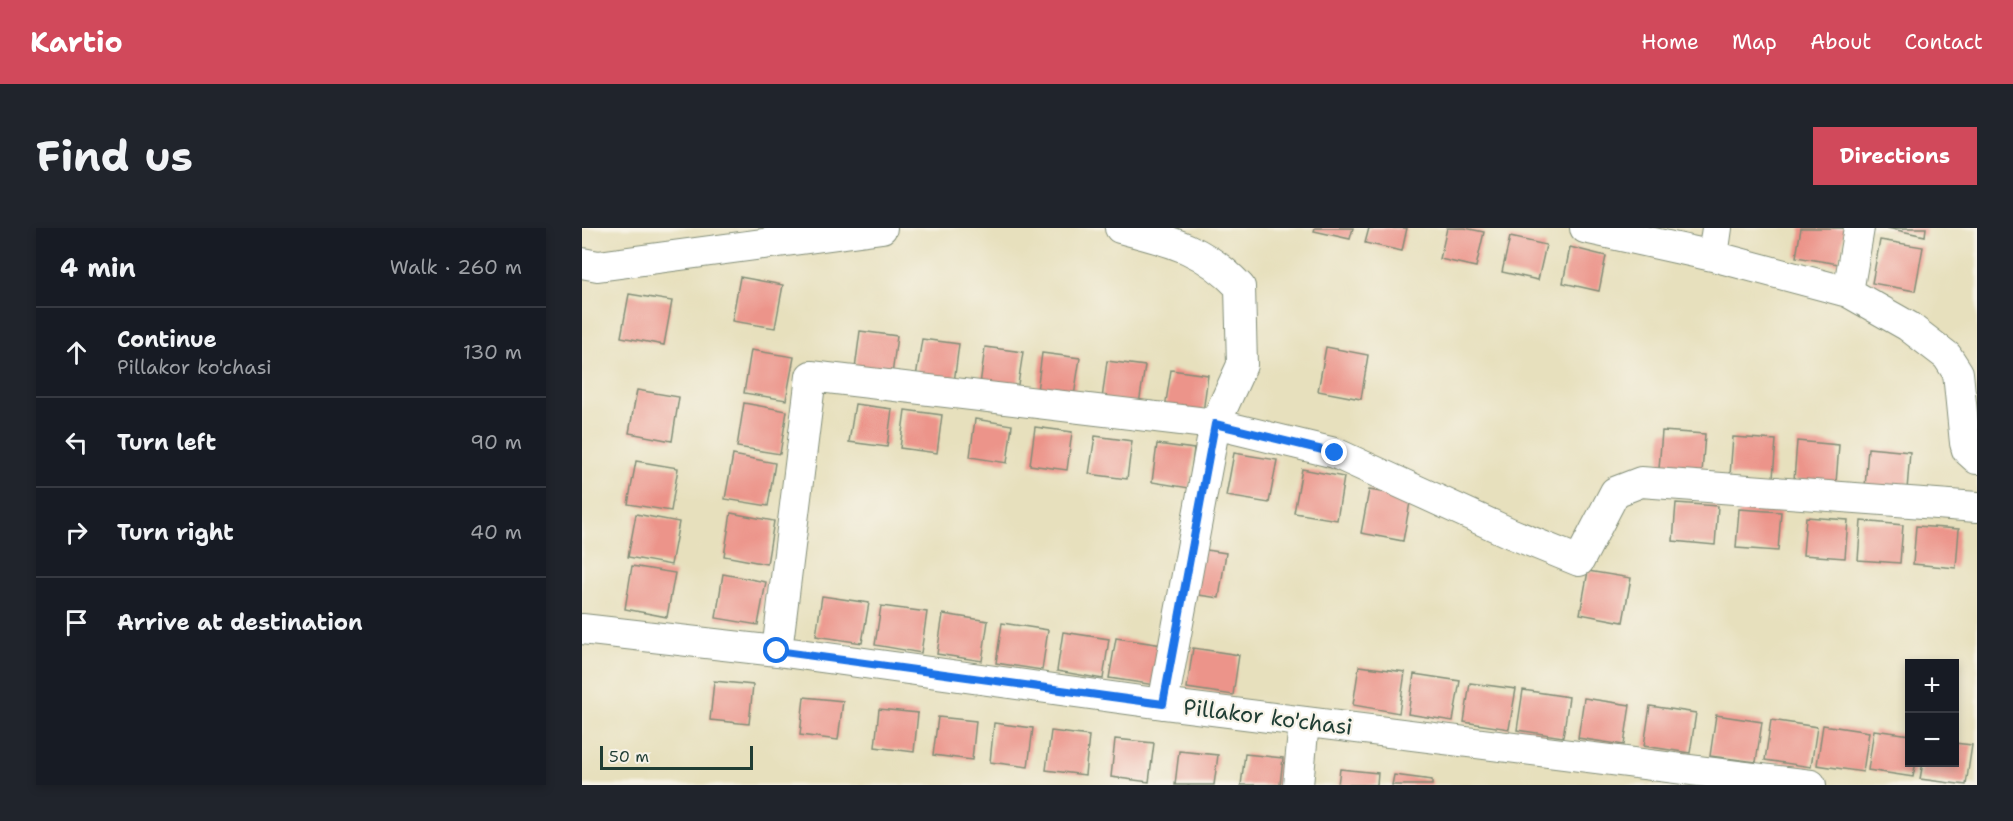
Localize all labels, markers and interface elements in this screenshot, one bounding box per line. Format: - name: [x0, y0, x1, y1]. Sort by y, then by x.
- text: Kartio: [30, 23, 123, 61]
- text: Home: [1641, 28, 1699, 56]
- text: Map: [1732, 28, 1777, 56]
- text: About: [1810, 28, 1871, 56]
- text: Contact: [1904, 28, 1983, 56]
- button: Directions: [1813, 127, 1977, 185]
- text: Find us: [36, 128, 193, 184]
- text: 4 min: [60, 250, 136, 285]
- text: Walk · 260 m: [390, 254, 522, 280]
- text: Continue: [117, 325, 217, 354]
- icon: ahead: [60, 336, 93, 369]
- text: 130 m: [463, 339, 522, 365]
- text: Pillakor ko'chasi: [117, 354, 272, 380]
- icon: left: [60, 426, 93, 459]
- text: Turn left: [117, 428, 216, 457]
- text: 90 m: [470, 429, 522, 455]
- route end: [1321, 439, 1347, 465]
- icon: right: [60, 516, 93, 549]
- text: Turn right: [117, 518, 234, 547]
- text: 40 m: [470, 519, 522, 545]
- icon: arrive: [60, 606, 93, 639]
- text: Arrive at destination: [117, 608, 363, 637]
- route start: [763, 637, 789, 663]
- map controls: [1905, 659, 1959, 767]
- button: +: [1905, 659, 1959, 713]
- street label: Pillakor ko'chasi: [1182, 692, 1354, 742]
- button: −: [1905, 713, 1959, 767]
- scale bar: [600, 743, 753, 770]
- text: 50 m: [609, 746, 649, 767]

